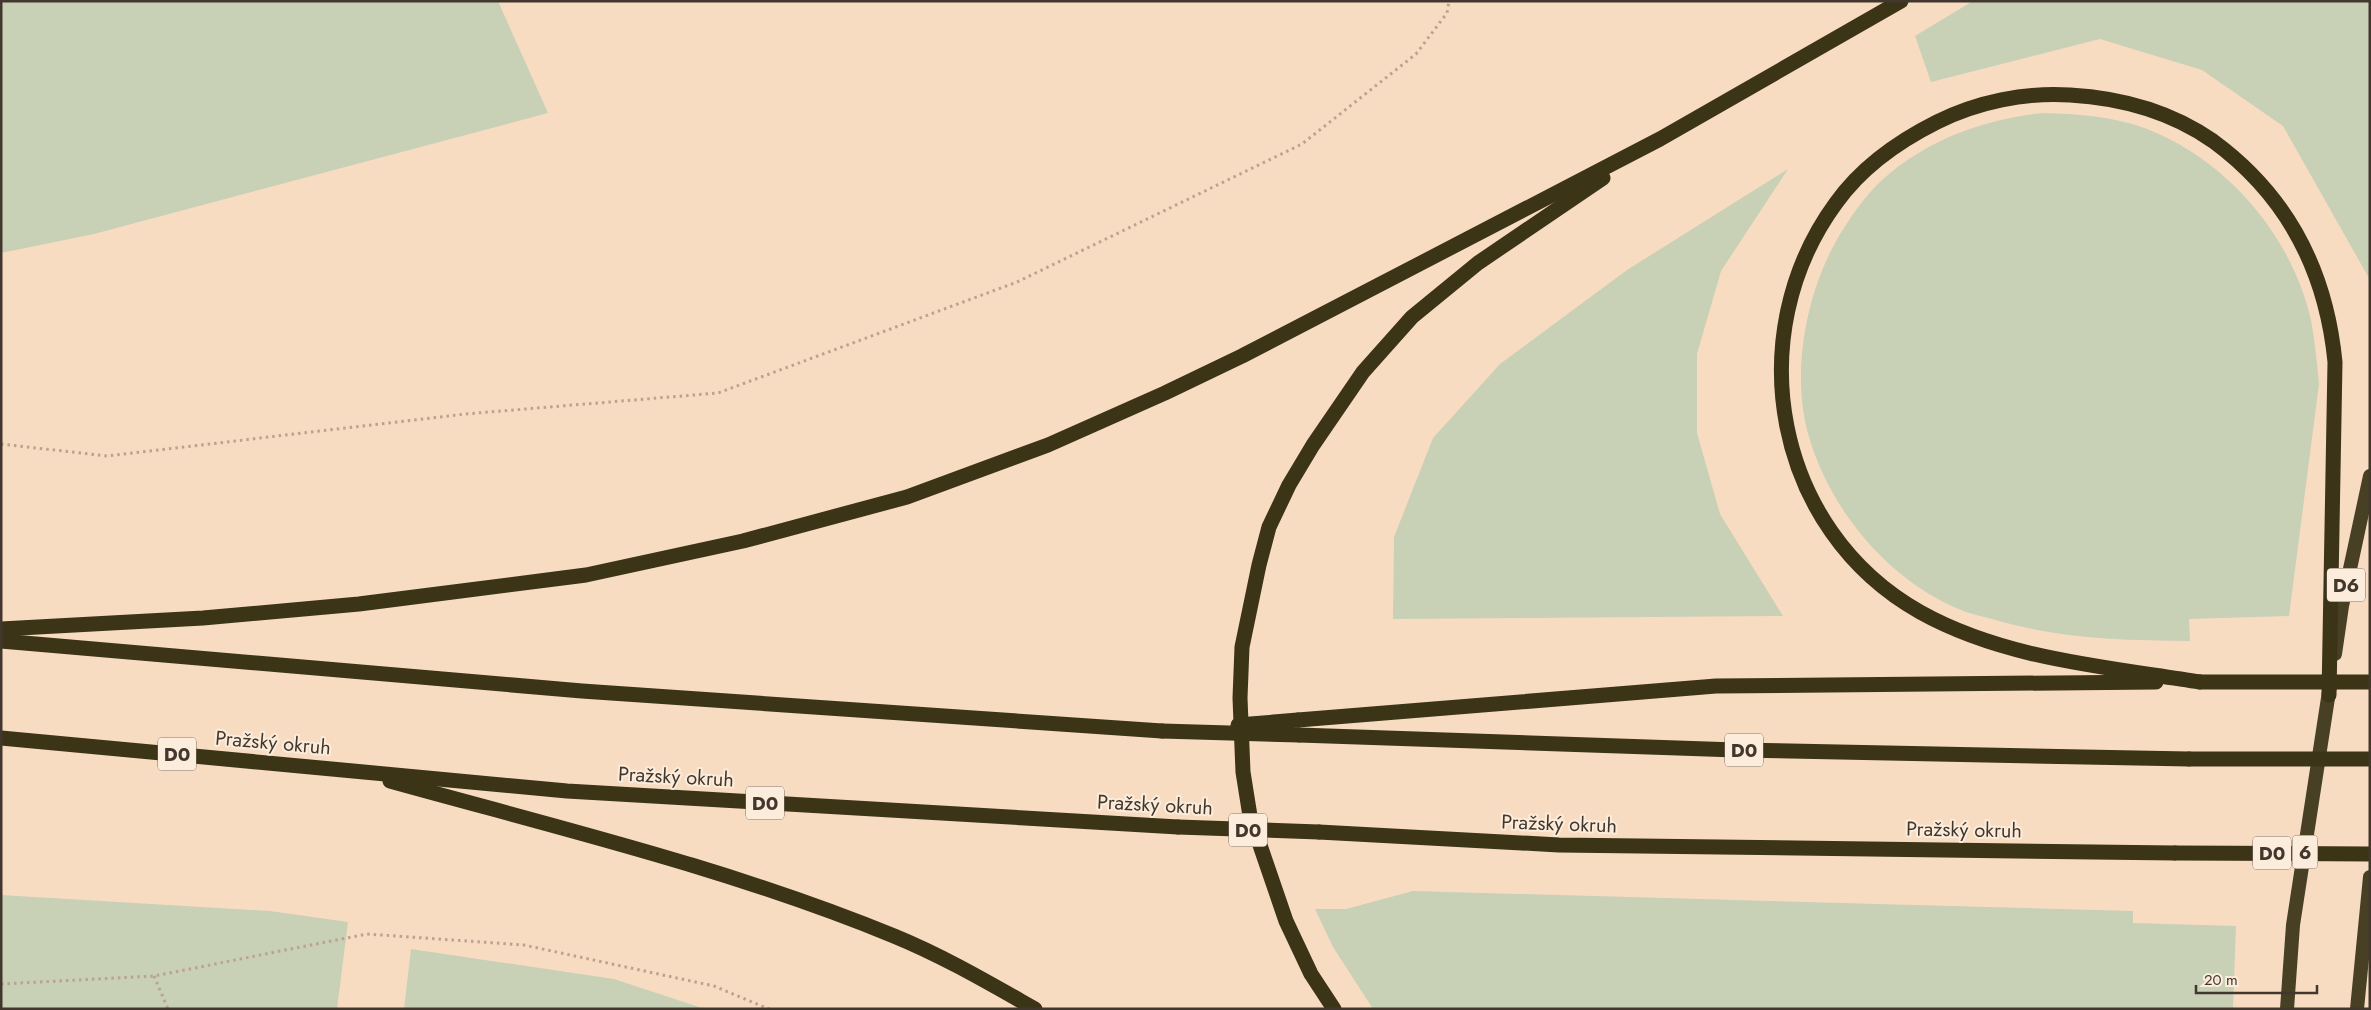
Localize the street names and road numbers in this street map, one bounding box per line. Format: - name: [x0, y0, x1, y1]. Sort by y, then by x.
- road number: D6: [2327, 568, 2365, 602]
- street label: Pražský okruh: [214, 724, 332, 762]
- road number: D0: [1725, 734, 1763, 766]
- road number: D0: [158, 738, 196, 771]
- street label: Pražský okruh: [617, 759, 735, 795]
- road number: D0: [746, 786, 784, 820]
- street label: Pražský okruh: [1096, 787, 1214, 823]
- street label: Pražský okruh: [1501, 807, 1617, 841]
- road number: D0: [1229, 814, 1267, 846]
- street label: Pražský okruh: [1906, 814, 2022, 846]
- road number: D0: [2253, 836, 2291, 870]
- road number: 6: [2292, 836, 2318, 869]

